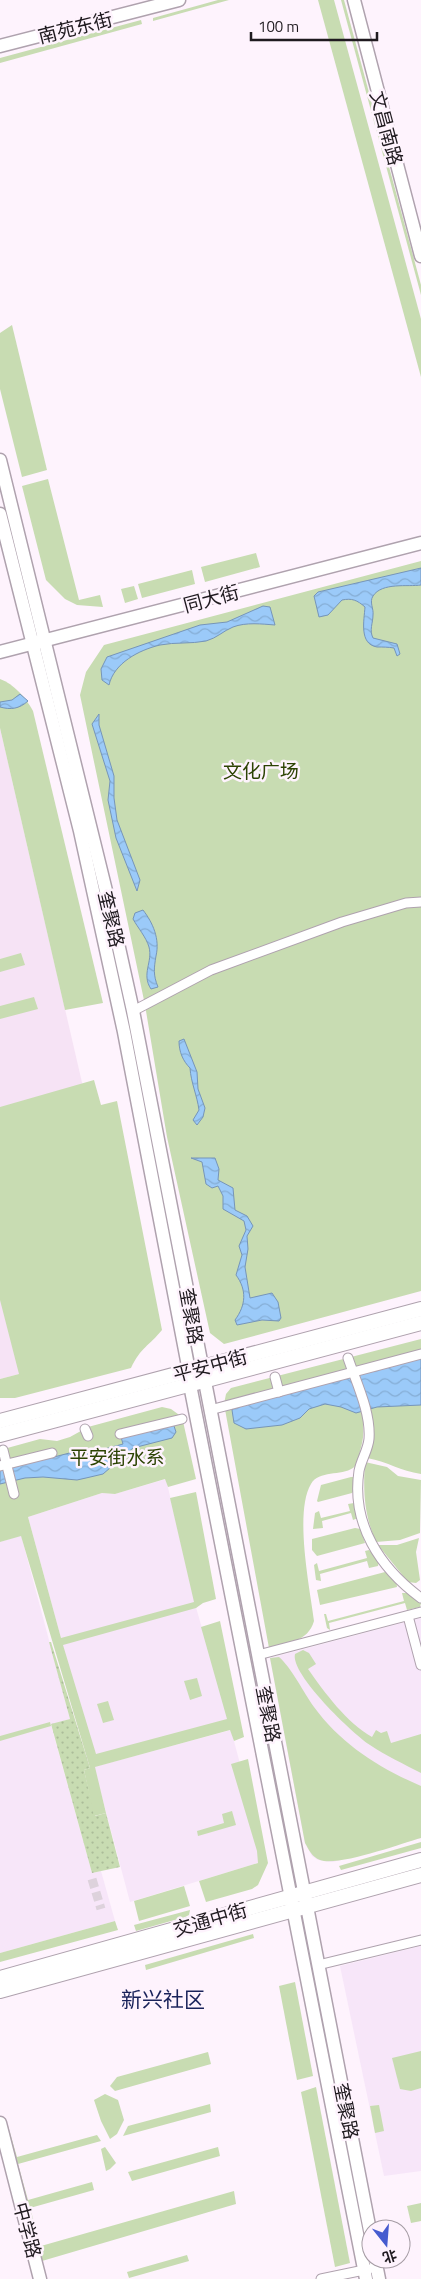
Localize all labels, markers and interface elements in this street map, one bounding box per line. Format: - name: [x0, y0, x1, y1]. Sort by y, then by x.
- street label: 南苑东街: [35, 4, 115, 50]
- scale bar: [251, 10, 377, 42]
- text: 100 m: [258, 15, 299, 38]
- street label: 文昌南路: [363, 88, 411, 168]
- street label: 同大街: [180, 577, 242, 619]
- park label: 文化广场: [223, 756, 299, 785]
- street label: 奎聚路: [91, 888, 133, 950]
- street label: 奎聚路: [173, 1285, 211, 1347]
- street label: 平安中街: [170, 1341, 250, 1389]
- park label: 平安街水系: [69, 1442, 165, 1471]
- street label: 奎聚路: [249, 1683, 289, 1745]
- street label: 交通中街: [169, 1895, 251, 1943]
- district label: 新兴社区: [121, 1983, 205, 2015]
- street label: 奎聚路: [327, 2080, 367, 2142]
- street label: 中学路: [7, 2199, 49, 2261]
- north arrow: [361, 2219, 411, 2269]
- text: 北: [380, 2245, 400, 2269]

